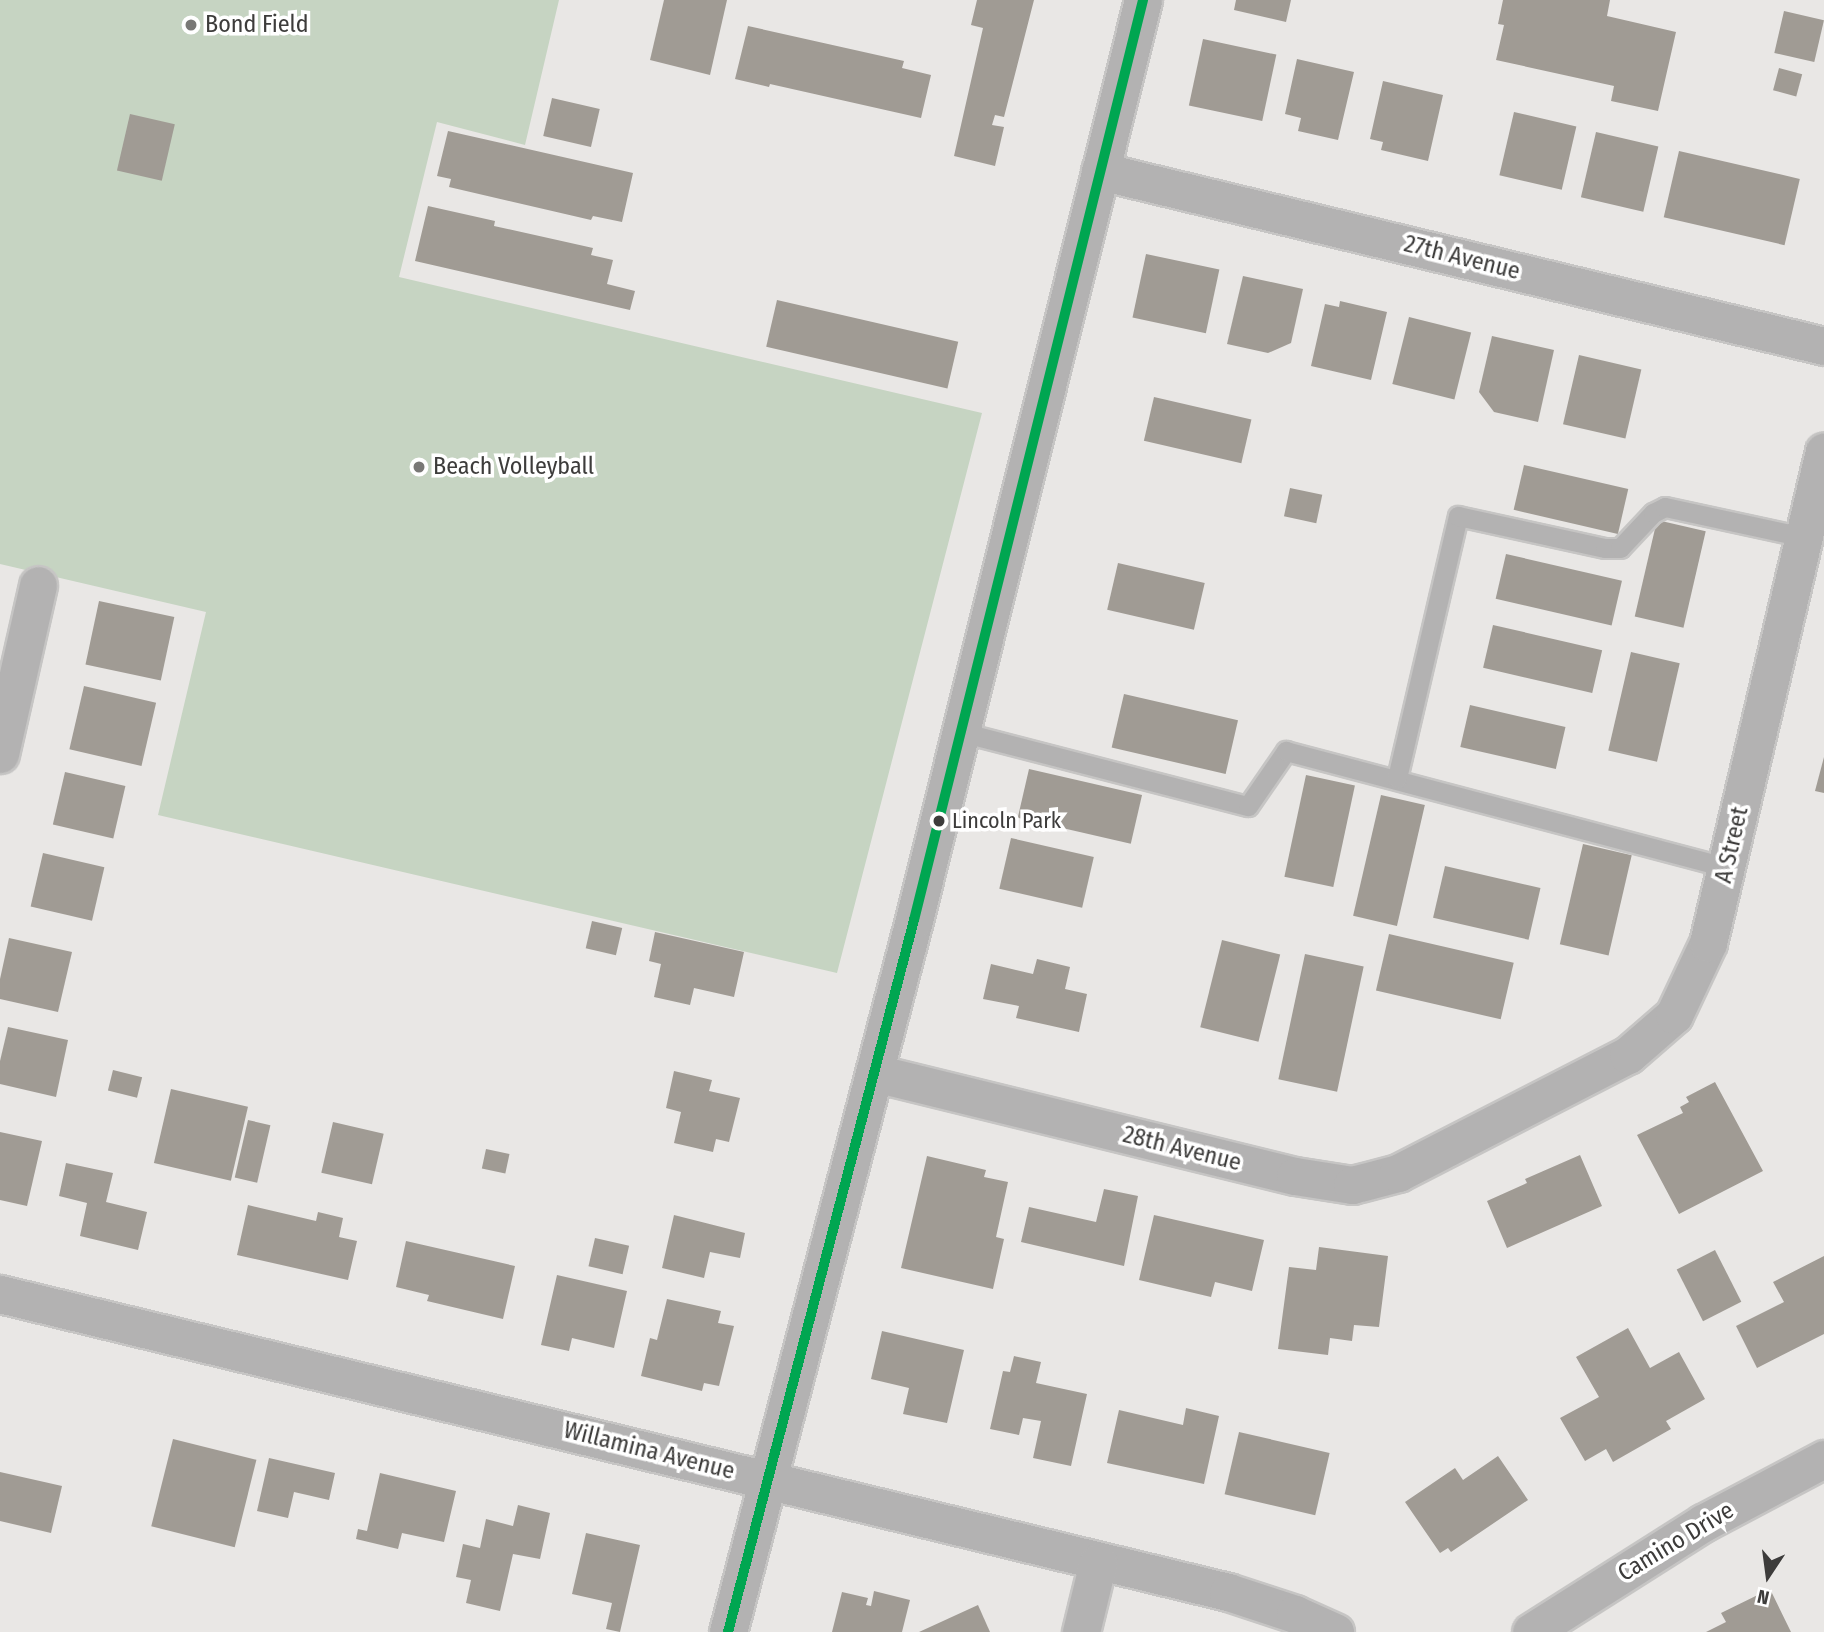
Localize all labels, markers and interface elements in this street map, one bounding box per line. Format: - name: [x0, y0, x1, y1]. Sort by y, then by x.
- place label: Bond Field: [205, 11, 309, 39]
- marker: Bond Field: [183, 17, 199, 33]
- street label: 27th Avenue: [1401, 230, 1523, 286]
- place label: Beach Volleyball: [433, 453, 594, 481]
- marker: Beach Volleyball: [411, 459, 427, 475]
- street label: A Street: [1709, 804, 1755, 886]
- place label: Lincoln Park: [952, 808, 1061, 834]
- marker: Lincoln Park: [932, 814, 946, 828]
- street label: 28th Avenue: [1120, 1120, 1244, 1178]
- street label: Willamina Avenue: [561, 1416, 737, 1486]
- street label: Camino Drive: [1613, 1496, 1739, 1588]
- north arrow: [1733, 1541, 1803, 1611]
- text: N: [1755, 1584, 1771, 1609]

